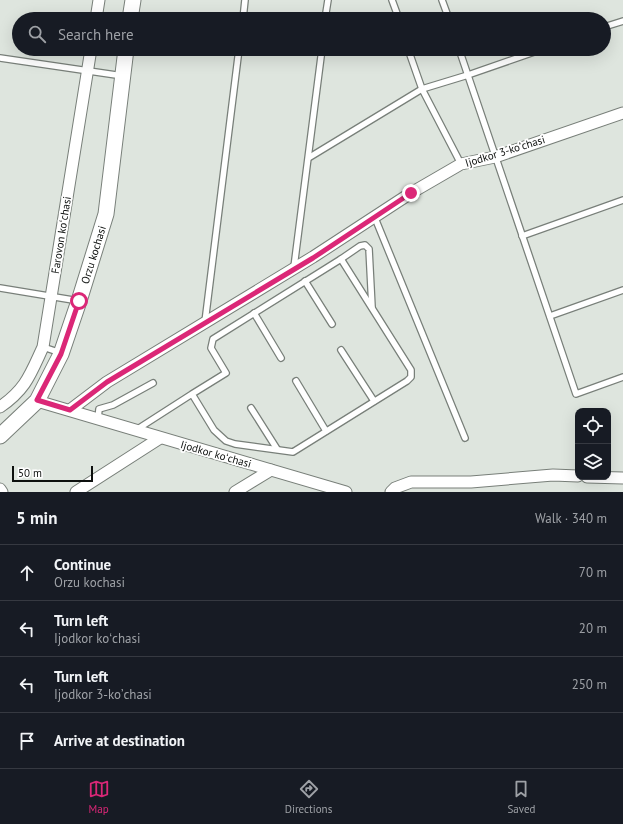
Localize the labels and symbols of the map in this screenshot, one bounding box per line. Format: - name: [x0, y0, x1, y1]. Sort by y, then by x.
- street label: Ijodkor 3-koʼchasi: [463, 132, 547, 170]
- route end: [402, 184, 420, 202]
- street label: Farovon koʻchasi: [48, 195, 74, 275]
- street label: Orzu kochasi: [78, 224, 109, 286]
- route start: [70, 292, 88, 310]
- street label: Ijodkor koʻchasi: [179, 437, 253, 471]
- scale bar: [12, 464, 93, 483]

